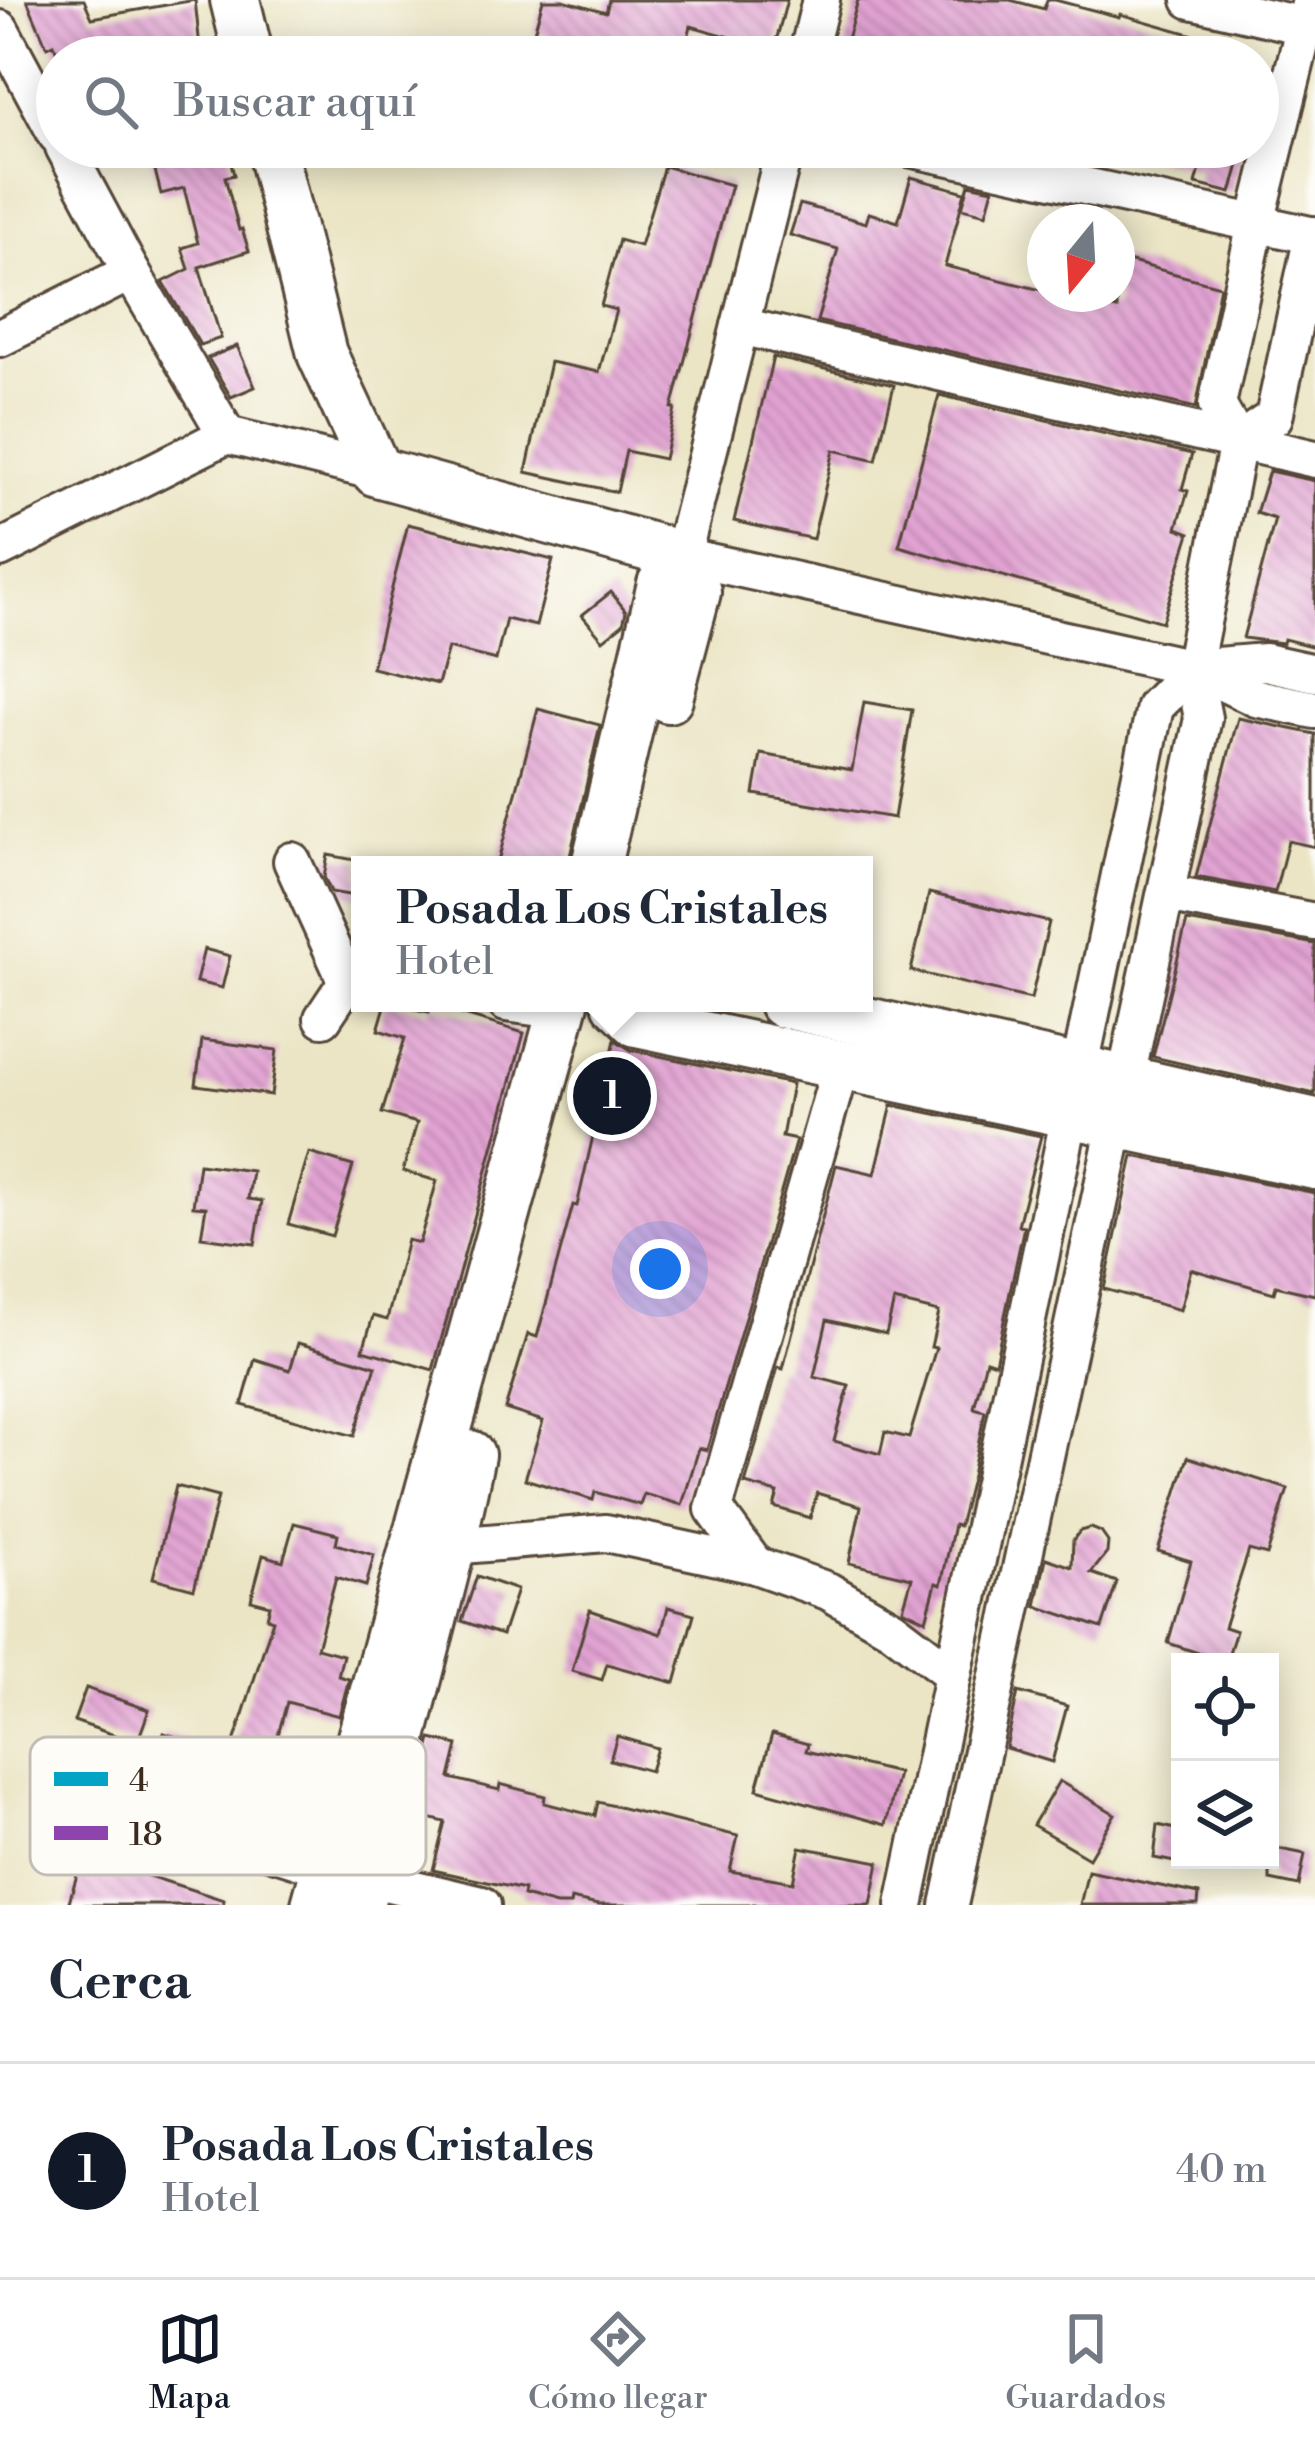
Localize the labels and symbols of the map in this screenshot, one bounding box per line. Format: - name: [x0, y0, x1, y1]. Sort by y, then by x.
- north arrow: [1027, 204, 1135, 312]
- pin: 1: [573, 1051, 651, 1141]
- your location: [630, 1239, 690, 1299]
- legend: [30, 1737, 426, 1875]
- text: 4: [129, 1761, 149, 1802]
- text: 18: [129, 1815, 163, 1856]

